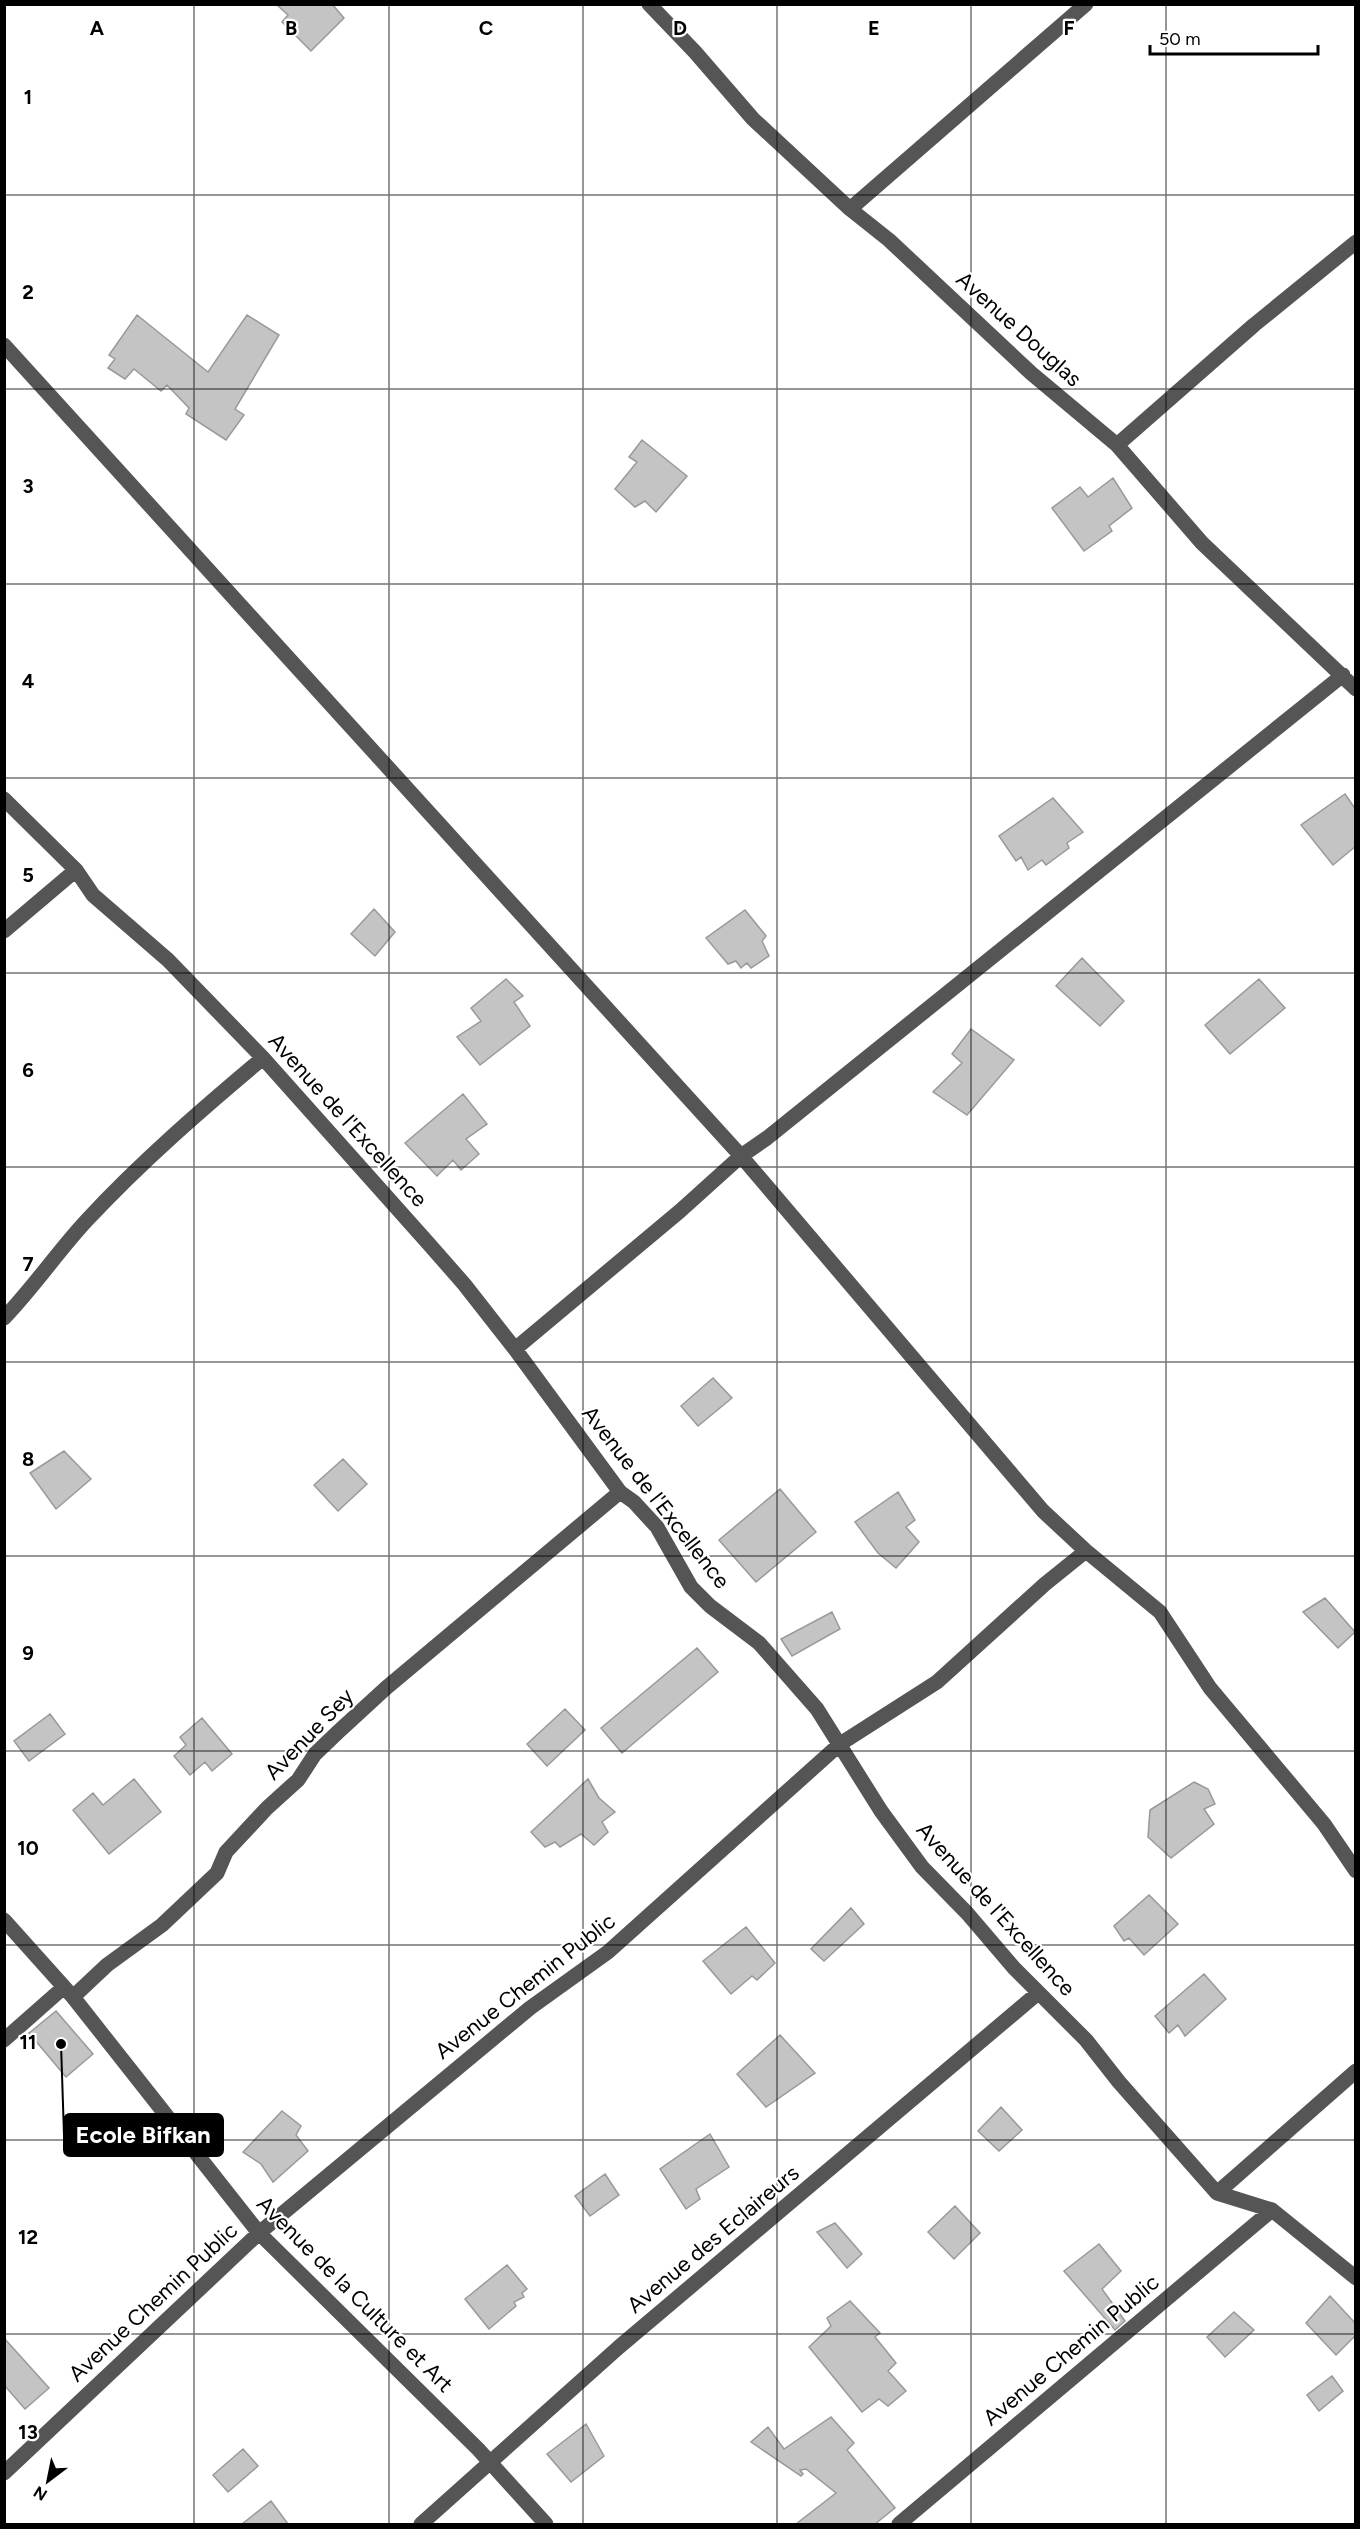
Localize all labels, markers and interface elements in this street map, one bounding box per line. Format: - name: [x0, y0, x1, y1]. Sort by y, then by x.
- text: A: [90, 16, 105, 40]
- text: B: [285, 16, 297, 40]
- text: C: [479, 16, 493, 40]
- text: D: [673, 16, 687, 40]
- text: E: [868, 16, 880, 40]
- text: F: [1063, 16, 1075, 40]
- scale bar: [1150, 18, 1318, 56]
- text: 50 m: [1159, 28, 1201, 50]
- text: 1: [24, 85, 32, 109]
- street label: Avenue Douglas: [951, 266, 1087, 392]
- text: 2: [22, 280, 34, 304]
- text: 3: [22, 474, 34, 498]
- text: 4: [22, 669, 35, 693]
- text: 5: [22, 863, 34, 887]
- street label: Avenue de l'Excellence: [263, 1028, 433, 1212]
- text: 6: [22, 1058, 34, 1082]
- text: 7: [22, 1252, 34, 1276]
- street label: Avenue de l'Excellence: [576, 1400, 736, 1594]
- text: 8: [22, 1447, 34, 1471]
- text: 9: [22, 1641, 34, 1665]
- street label: Avenue Sey: [259, 1682, 360, 1785]
- street label: Avenue de l'Excellence: [911, 1817, 1081, 2001]
- text: 10: [17, 1836, 39, 1860]
- street label: Avenue Chemin Public: [430, 1907, 621, 2065]
- text: 11: [20, 2030, 36, 2054]
- callout: Ecole Bifkan: [64, 2114, 223, 2156]
- text: Ecole Bifkan: [75, 2120, 211, 2149]
- street label: Avenue des Eclaireurs: [622, 2159, 804, 2319]
- street label: Avenue de la Culture et Art: [251, 2190, 459, 2398]
- street label: Avenue Chemin Public: [63, 2217, 243, 2387]
- text: 12: [18, 2225, 38, 2249]
- street label: Avenue Chemin Public: [978, 2269, 1164, 2431]
- text: 13: [18, 2420, 38, 2444]
- north arrow: [18, 2451, 78, 2511]
- text: N: [30, 2482, 51, 2505]

